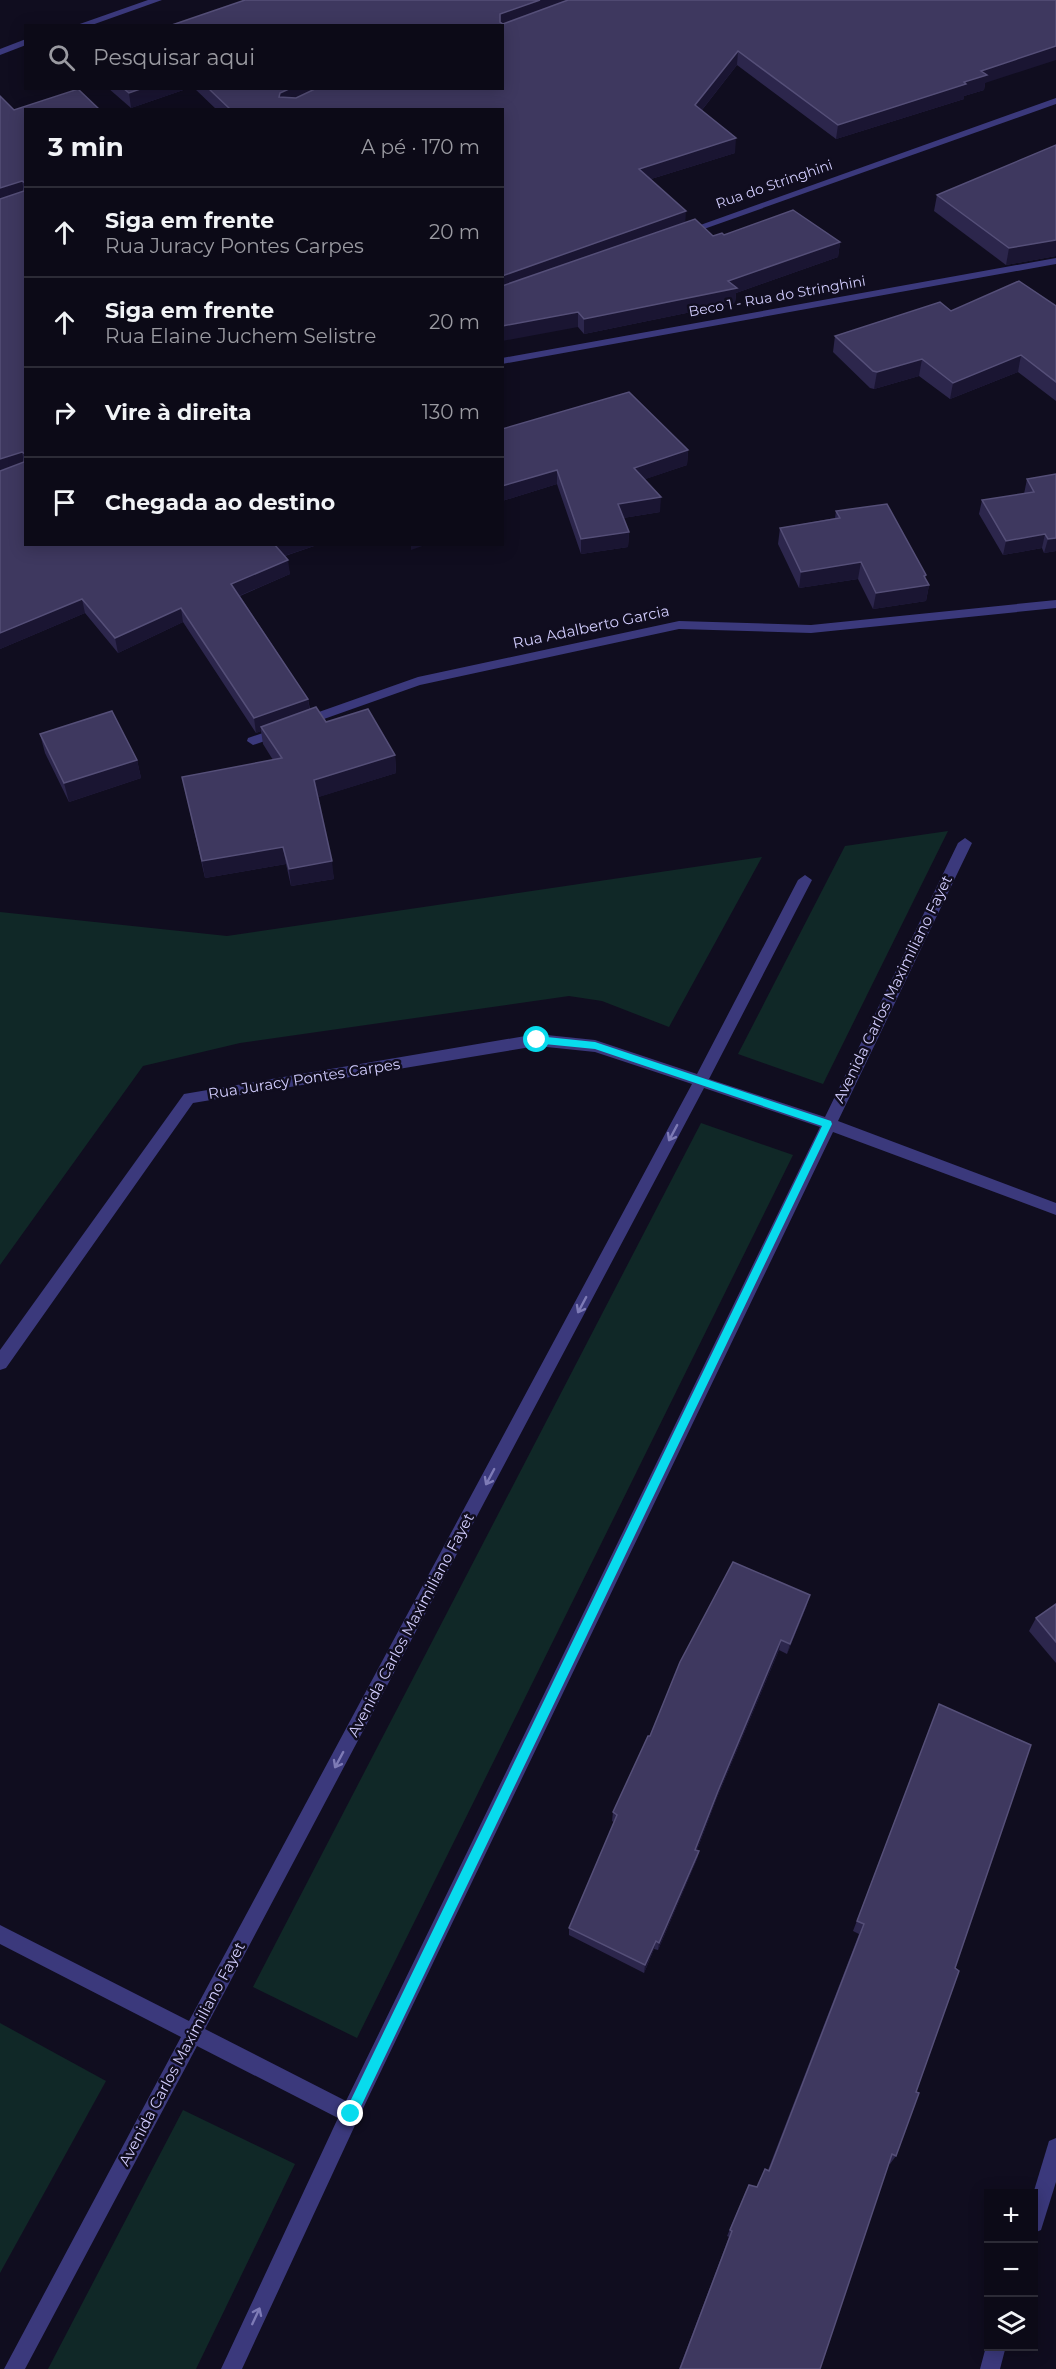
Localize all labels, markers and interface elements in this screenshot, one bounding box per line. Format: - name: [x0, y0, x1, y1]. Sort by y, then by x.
- search box: [24, 24, 504, 90]
- icon: search: [45, 41, 78, 74]
- text: Pesquisar aqui: [93, 44, 255, 71]
- text: 3 min: [48, 131, 124, 163]
- text: A pé · 170 m: [361, 135, 480, 159]
- street label: Rua do Stringhini: [713, 156, 835, 212]
- text: Siga em frente: [105, 207, 274, 234]
- icon: ahead: [48, 216, 81, 249]
- text: 20 m: [429, 220, 480, 244]
- text: Rua Juracy Pontes Carpes: [105, 234, 364, 258]
- street label: Beco 1 - Rua do Stringhini: [687, 272, 867, 320]
- text: Siga em frente: [105, 297, 274, 324]
- icon: ahead: [48, 306, 81, 339]
- text: 20 m: [429, 310, 480, 334]
- text: Rua Elaine Juchem Selistre: [105, 324, 376, 348]
- icon: right: [48, 396, 81, 429]
- text: Vire à direita: [105, 399, 252, 426]
- text: 130 m: [422, 400, 480, 424]
- icon: arrive: [48, 486, 81, 519]
- text: Chegada ao destino: [105, 489, 335, 516]
- street label: Rua Adalberto Garcia: [511, 601, 671, 652]
- street label: Avenida Carlos Maximiliano Fayet: [829, 872, 956, 1106]
- route start: [523, 1026, 549, 1052]
- street label: Rua Juracy Pontes Carpes: [207, 1054, 401, 1103]
- one-way arrow: [667, 1123, 678, 1141]
- one-way arrow: [576, 1295, 587, 1313]
- one-way arrow: [484, 1468, 496, 1485]
- street label: Avenida Carlos Maximiliano Fayet: [343, 1510, 478, 1740]
- one-way arrow: [333, 1751, 345, 1768]
- street label: Avenida Carlos Maximiliano Fayet: [114, 1939, 249, 2169]
- route end: [337, 2100, 363, 2126]
- map controls: [984, 2189, 1038, 2351]
- button: +: [984, 2189, 1038, 2243]
- button: −: [984, 2243, 1038, 2297]
- button: layers: [984, 2297, 1038, 2351]
- one-way arrow: [252, 2307, 263, 2325]

